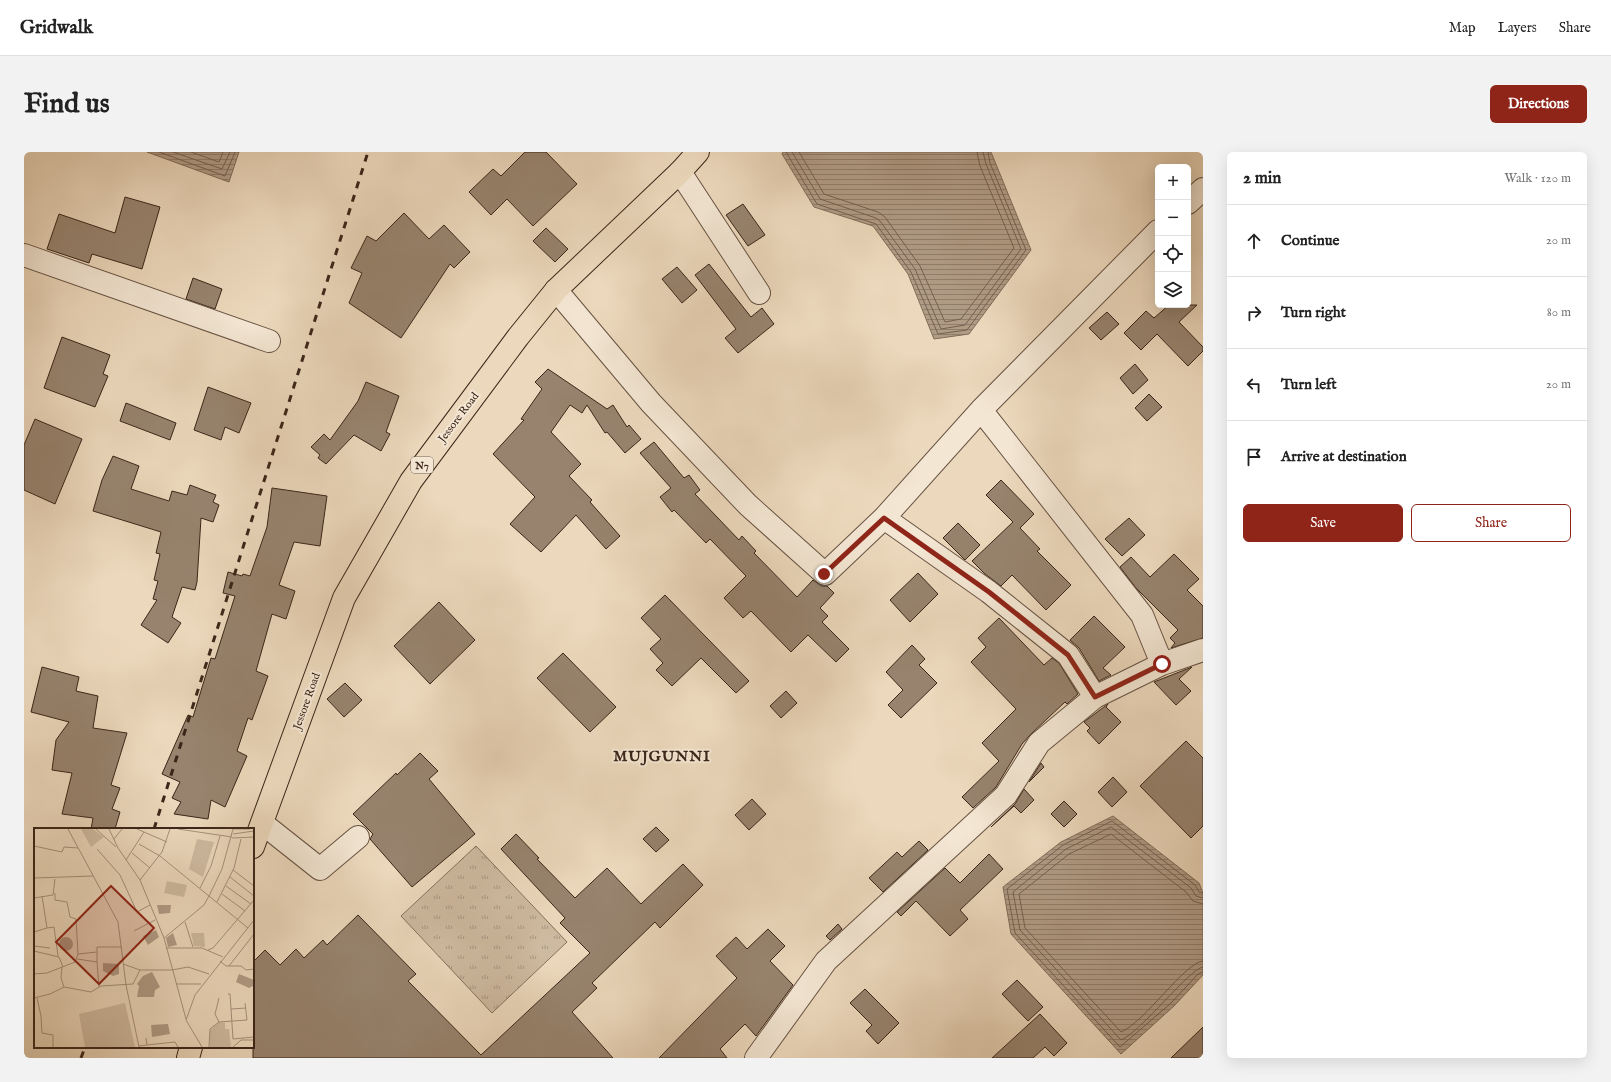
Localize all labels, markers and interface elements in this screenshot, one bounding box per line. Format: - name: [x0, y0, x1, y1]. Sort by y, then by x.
- text: Gridwalk: [20, 16, 93, 40]
- text: Map: [1449, 19, 1476, 37]
- text: Layers: [1498, 19, 1537, 37]
- text: Share: [1559, 19, 1591, 37]
- button: Directions: [1490, 85, 1587, 123]
- text: Find us: [24, 87, 110, 122]
- map controls: [1155, 164, 1191, 308]
- button: +: [1155, 164, 1191, 200]
- text: 2 min: [1243, 168, 1281, 189]
- text: Walk · 120 m: [1505, 170, 1571, 187]
- button: −: [1155, 200, 1191, 236]
- icon: ahead: [1243, 230, 1265, 252]
- text: Continue: [1281, 231, 1339, 250]
- text: 20 m: [1546, 232, 1571, 249]
- button: locate: [1155, 236, 1191, 272]
- button: layers: [1155, 272, 1191, 308]
- icon: right: [1243, 302, 1265, 324]
- text: Turn right: [1281, 303, 1346, 322]
- text: 80 m: [1547, 304, 1571, 321]
- icon: left: [1243, 374, 1265, 396]
- text: Turn left: [1281, 375, 1337, 394]
- text: 20 m: [1546, 376, 1571, 393]
- street label: Jessore Road: [434, 390, 482, 447]
- icon: arrive: [1243, 446, 1265, 468]
- text: Arrive at destination: [1281, 447, 1407, 466]
- road number: N7: [411, 457, 433, 473]
- button: Save: [1243, 504, 1403, 542]
- button: Share: [1411, 504, 1571, 542]
- route end: [815, 565, 833, 583]
- route start: [1153, 655, 1171, 673]
- street label: Jessore Road: [290, 671, 324, 733]
- district label: MUJGUNNI: [613, 747, 711, 766]
- inset map: [34, 828, 254, 1048]

